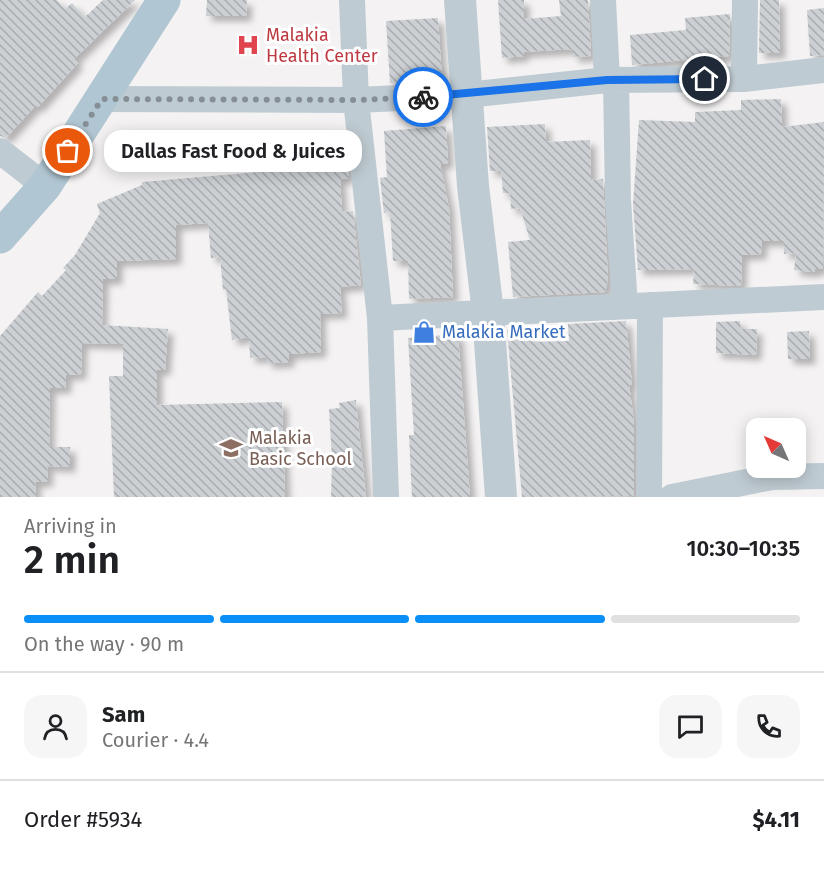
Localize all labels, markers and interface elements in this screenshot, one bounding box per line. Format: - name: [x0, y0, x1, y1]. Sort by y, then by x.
- place label: Malakia Health Center: [266, 24, 378, 67]
- hospital icon: Malakia Health Center: [235, 32, 261, 58]
- pin: [679, 53, 730, 104]
- icon: home: [688, 62, 721, 95]
- courier: [393, 67, 453, 127]
- icon: bike: [407, 81, 440, 114]
- pin: [42, 125, 93, 176]
- callout: Dallas Fast Food & Juices: [104, 130, 362, 172]
- icon: bag: [51, 134, 84, 167]
- text: Dallas Fast Food & Juices: [121, 139, 345, 163]
- shop icon: Malakia Market: [411, 319, 437, 345]
- place label: Malakia Market: [442, 321, 566, 343]
- north arrow: [746, 418, 806, 478]
- map controls: [746, 418, 806, 478]
- place label: Malakia Basic School: [249, 427, 352, 470]
- school or university icon: Malakia Basic School: [218, 435, 244, 461]
- text: Arriving in: [24, 514, 117, 538]
- text: 10:30–10:35: [686, 535, 800, 562]
- text: 2 min: [24, 537, 120, 583]
- text: On the way · 90 m: [24, 632, 184, 656]
- button: person: [24, 695, 87, 758]
- button: chat: [659, 695, 722, 758]
- button: phone: [737, 695, 800, 758]
- text: Sam: [102, 701, 145, 728]
- text: Courier · 4.4: [102, 728, 209, 752]
- text: Order #5934: [24, 806, 142, 833]
- text: $4.11: [752, 806, 800, 833]

